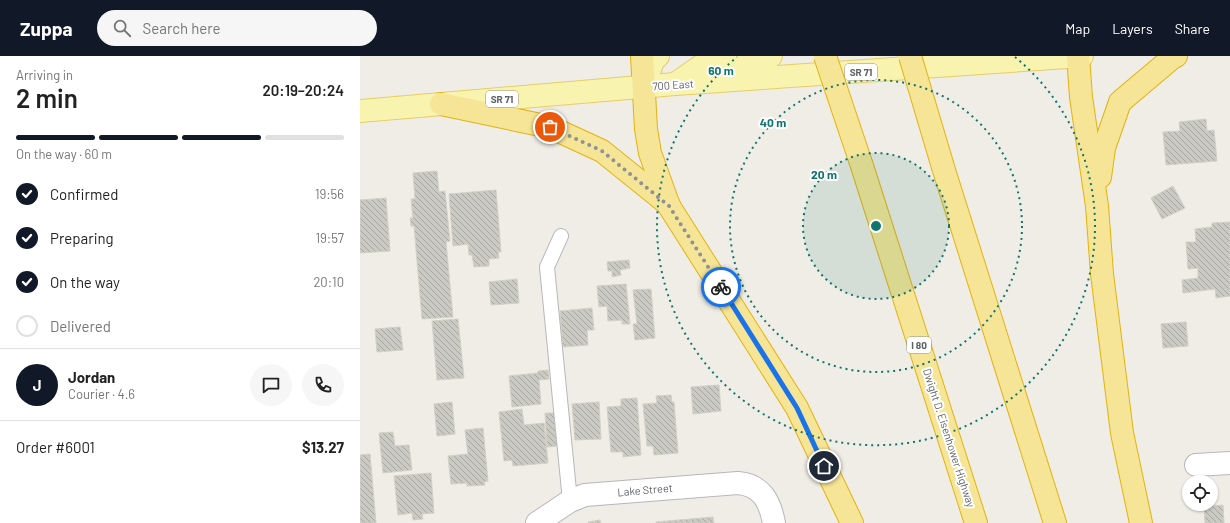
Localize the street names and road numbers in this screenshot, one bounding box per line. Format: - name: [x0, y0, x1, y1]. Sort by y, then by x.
- road number: SR 71: [845, 64, 877, 80]
- street label: 700 East: [652, 77, 694, 92]
- road number: SR 71: [486, 91, 518, 107]
- road number: I 80: [907, 337, 931, 353]
- street label: Dwight D. Eisenhower Highway: [921, 367, 978, 509]
- street label: Lake Street: [617, 481, 673, 498]

